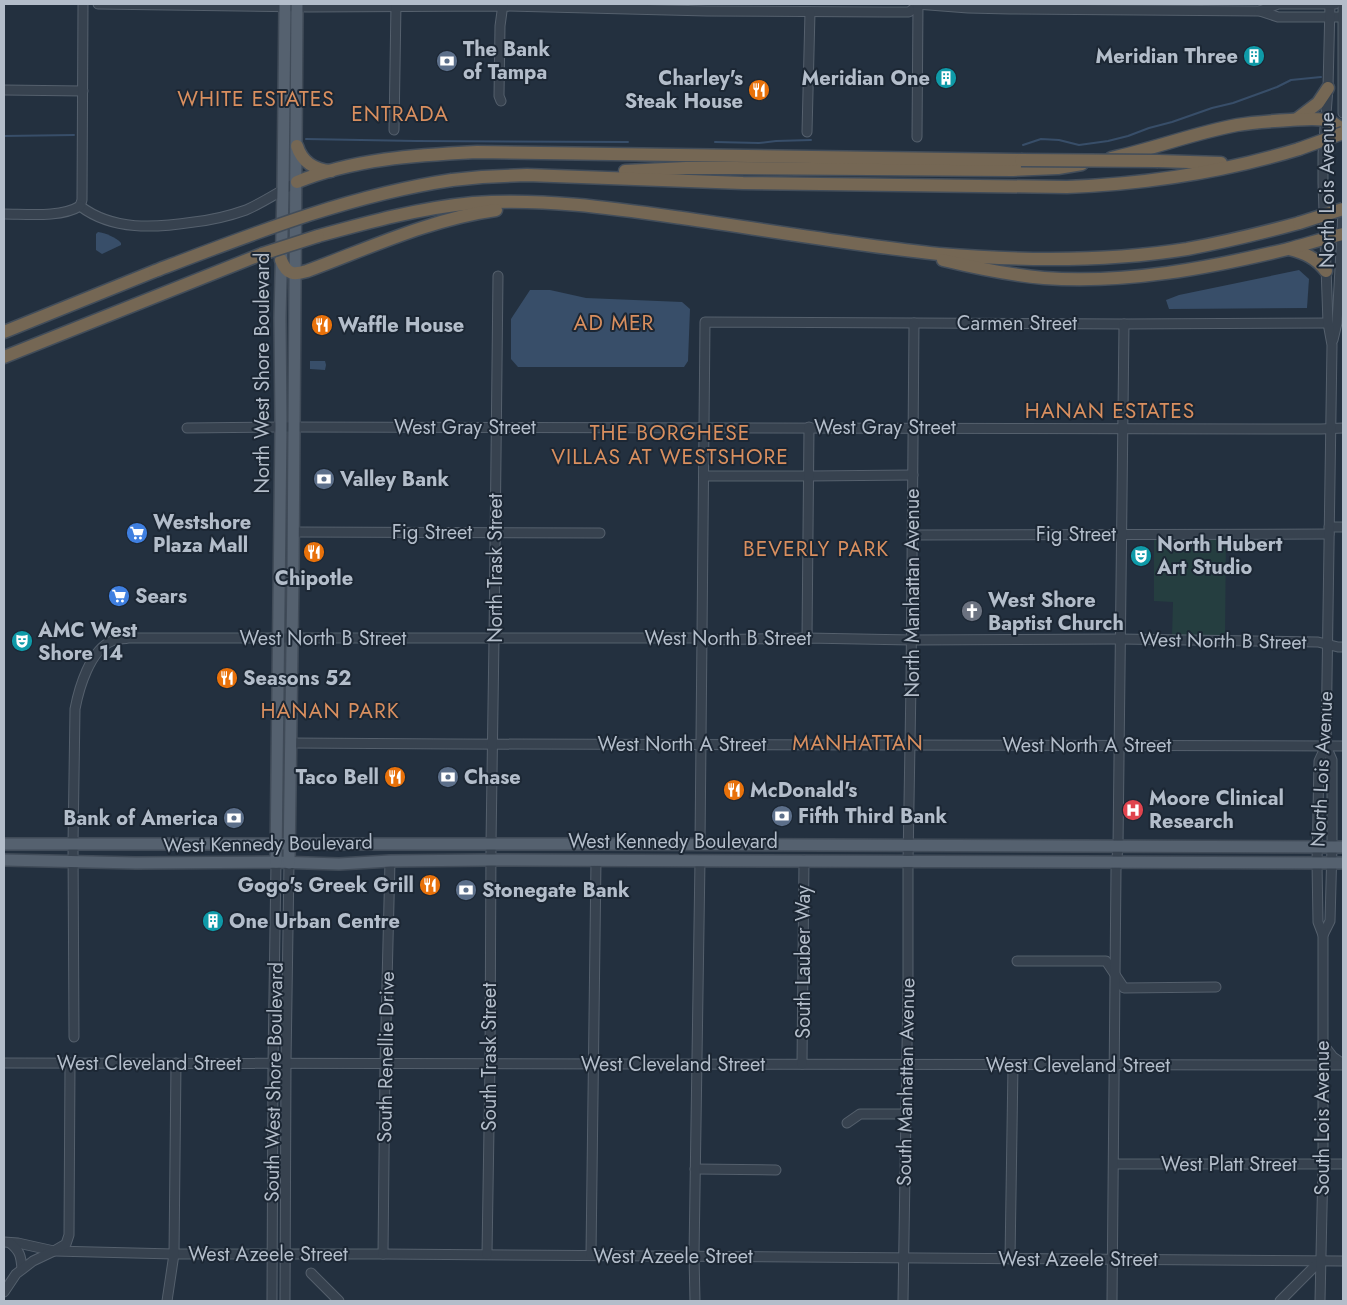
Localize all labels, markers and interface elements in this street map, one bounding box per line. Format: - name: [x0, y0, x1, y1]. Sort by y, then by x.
- place label: The Bank of Tampa: [463, 35, 551, 87]
- place label: Meridian Three: [1095, 42, 1238, 71]
- building icon: Meridian Three: [1242, 44, 1266, 68]
- bank icon: The Bank of Tampa: [435, 49, 459, 73]
- place label: Charley's Steak House: [625, 64, 743, 116]
- place label: Meridian One: [801, 64, 930, 93]
- building icon: Meridian One: [934, 66, 958, 90]
- restaurant icon: Charley's Steak House: [747, 78, 771, 102]
- district label: WHITE ESTATES: [177, 84, 335, 114]
- district label: ENTRADA: [351, 99, 449, 129]
- street label: North Lois Avenue: [1313, 112, 1342, 268]
- street label: North West Shore Boulevard: [248, 252, 277, 494]
- district label: AD MER: [574, 308, 654, 338]
- street label: Carmen Street: [957, 309, 1077, 338]
- place label: Waffle House: [338, 311, 464, 340]
- restaurant icon: Waffle House: [310, 313, 334, 337]
- district label: HANAN ESTATES: [1025, 396, 1195, 426]
- street label: West Gray Street: [394, 413, 536, 442]
- street label: West Gray Street: [814, 413, 956, 442]
- district label: THE BORGHESE VILLAS AT WESTSHORE: [551, 418, 789, 472]
- place label: Valley Bank: [339, 465, 449, 494]
- bank icon: Valley Bank: [312, 467, 336, 491]
- street label: North Manhattan Avenue: [898, 488, 927, 698]
- street label: North Trask Street: [481, 493, 510, 643]
- place label: Westshore Plaza Mall: [153, 508, 251, 560]
- street label: Fig Street: [392, 518, 472, 547]
- street label: Fig Street: [1036, 520, 1116, 549]
- supermarket icon: Westshore Plaza Mall: [125, 521, 149, 545]
- place label: North Hubert Art Studio: [1156, 530, 1283, 582]
- district label: BEVERLY PARK: [743, 534, 889, 564]
- restaurant icon: Chipotle: [302, 540, 326, 564]
- theatre icon: North Hubert Art Studio: [1129, 544, 1153, 568]
- place label: Chipotle: [275, 564, 353, 593]
- place label: Sears: [135, 582, 187, 611]
- supermarket icon: Sears: [107, 584, 131, 608]
- place label: West Shore Baptist Church: [988, 586, 1124, 638]
- church icon: West Shore Baptist Church: [960, 599, 984, 623]
- place label: AMC West Shore 14: [37, 616, 138, 668]
- street label: West North B Street: [240, 624, 407, 653]
- street label: West North B Street: [645, 624, 812, 653]
- street label: West North B Street: [1139, 625, 1307, 657]
- theatre icon: AMC West Shore 14: [10, 629, 34, 653]
- place label: Seasons 52: [243, 664, 351, 693]
- restaurant icon: Seasons 52: [215, 666, 239, 690]
- street label: North Lois Avenue: [1303, 690, 1341, 848]
- district label: HANAN PARK: [260, 696, 400, 726]
- district label: MANHATTAN: [792, 728, 924, 758]
- street label: West North A Street: [598, 730, 767, 759]
- street label: West North A Street: [1003, 731, 1172, 760]
- place label: Taco Bell: [296, 763, 379, 792]
- place label: Chase: [464, 763, 521, 792]
- restaurant icon: Taco Bell: [383, 765, 407, 789]
- bank icon: Chase: [436, 765, 460, 789]
- place label: McDonald's: [750, 776, 857, 805]
- restaurant icon: McDonald's: [722, 778, 746, 802]
- place label: Moore Clinical Research: [1149, 784, 1284, 836]
- hospital icon: Moore Clinical Research: [1121, 798, 1145, 822]
- place label: Fifth Third Bank: [798, 802, 947, 831]
- place label: Bank of America: [63, 804, 218, 833]
- bank icon: Fifth Third Bank: [770, 804, 794, 828]
- bank icon: Bank of America: [222, 806, 246, 830]
- street label: West Kennedy Boulevard: [568, 827, 778, 856]
- street label: West Kennedy Boulevard: [163, 828, 373, 860]
- place label: Gogo's Greek Grill: [238, 871, 414, 900]
- restaurant icon: Gogo's Greek Grill: [418, 873, 442, 897]
- place label: Stonegate Bank: [482, 876, 630, 905]
- bank icon: Stonegate Bank: [454, 878, 478, 902]
- street label: South Lauber Way: [789, 885, 818, 1039]
- place label: One Urban Centre: [229, 907, 400, 936]
- building icon: One Urban Centre: [201, 909, 225, 933]
- street label: South West Shore Boulevard: [257, 962, 291, 1202]
- street label: South Renellie Drive: [370, 971, 402, 1143]
- street label: South Manhattan Avenue: [890, 978, 922, 1186]
- street label: South Trask Street: [475, 983, 504, 1131]
- street label: South Lois Avenue: [1308, 1040, 1337, 1196]
- street label: West Cleveland Street: [57, 1049, 241, 1078]
- street label: West Cleveland Street: [581, 1050, 765, 1079]
- street label: West Cleveland Street: [986, 1051, 1170, 1080]
- street label: West Platt Street: [1161, 1150, 1297, 1179]
- street label: West Azeele Street: [188, 1240, 348, 1269]
- street label: West Azeele Street: [593, 1242, 753, 1271]
- street label: West Azeele Street: [998, 1245, 1158, 1274]

